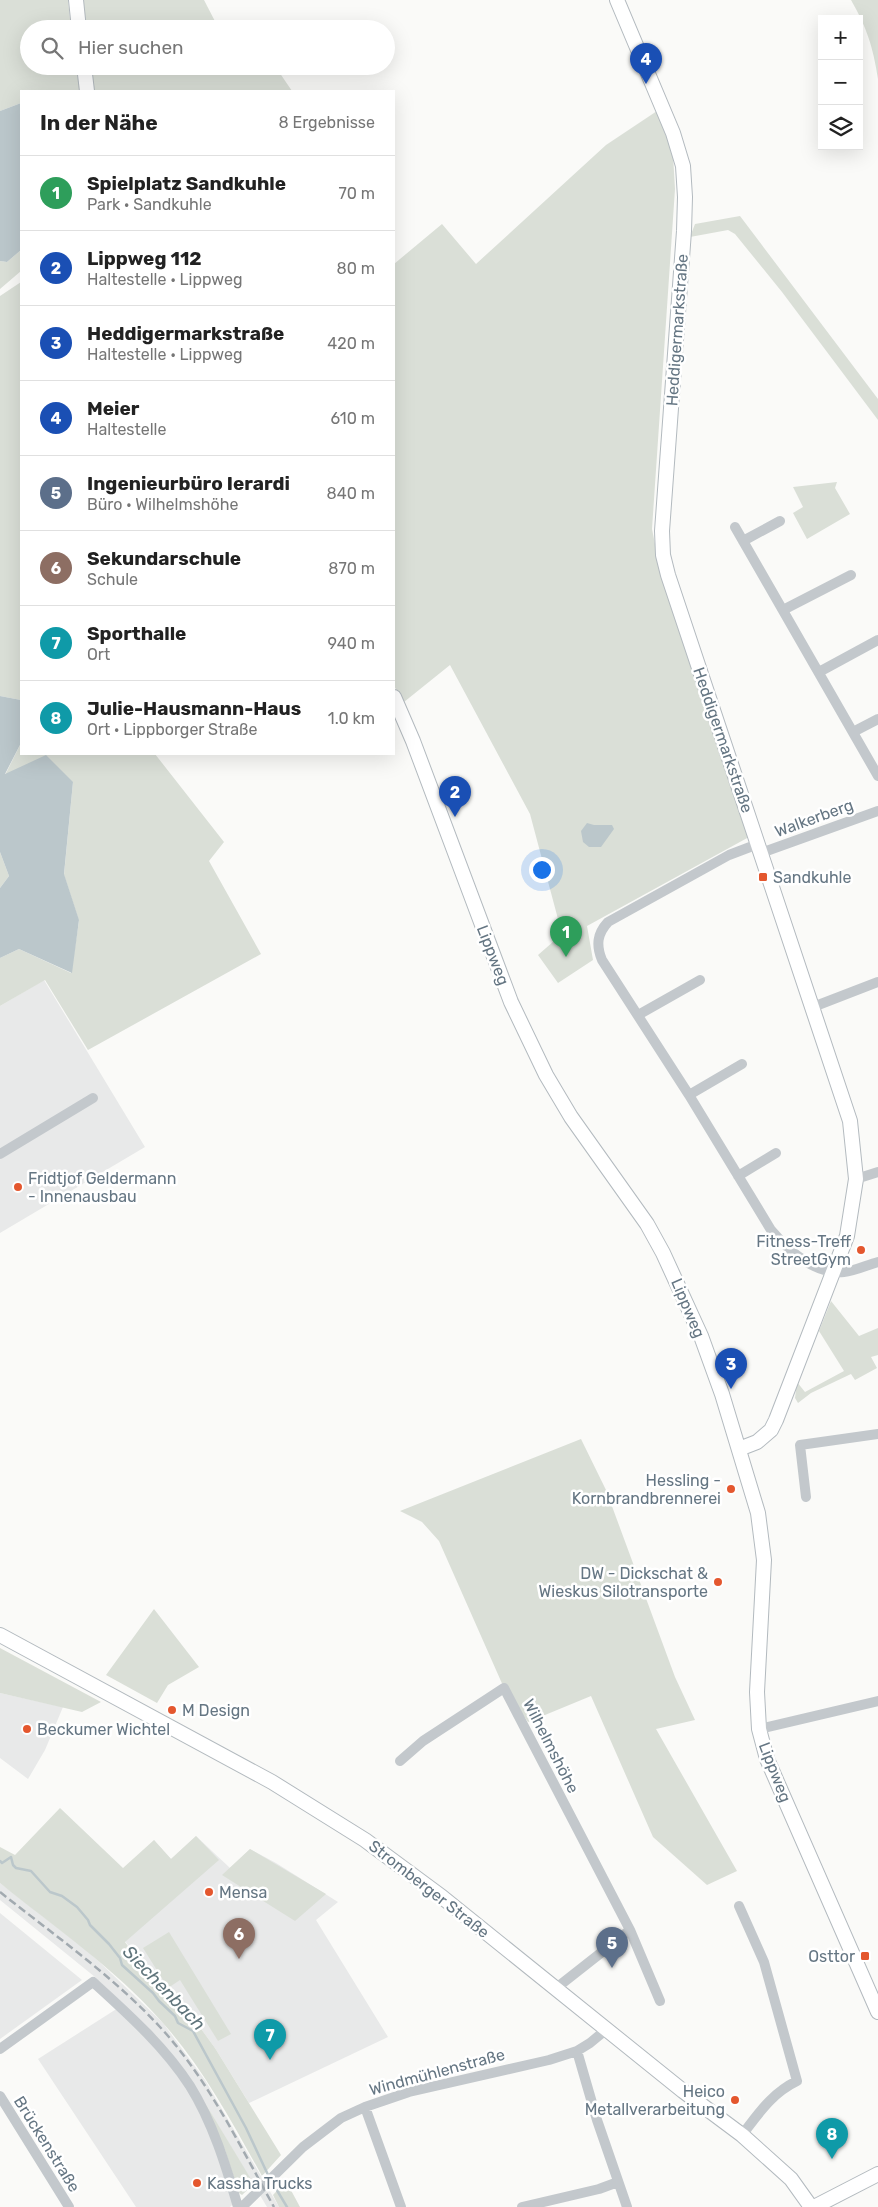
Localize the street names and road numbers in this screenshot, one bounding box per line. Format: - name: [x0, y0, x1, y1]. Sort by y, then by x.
- street label: Heddigermarkstraße: [662, 253, 692, 407]
- street label: Heddigermarkstraße: [689, 665, 757, 815]
- street label: Walkerberg: [772, 795, 856, 841]
- street label: Lippweg: [473, 922, 513, 988]
- street label: Lippweg: [667, 1275, 709, 1341]
- street label: Wilhelmshöhe: [519, 1696, 583, 1796]
- street label: Lippweg: [755, 1739, 795, 1805]
- street label: Stromberger Straße: [365, 1836, 493, 1942]
- street label: Windmühlenstraße: [367, 2045, 507, 2099]
- street label: Brückenstraße: [10, 2093, 84, 2195]

